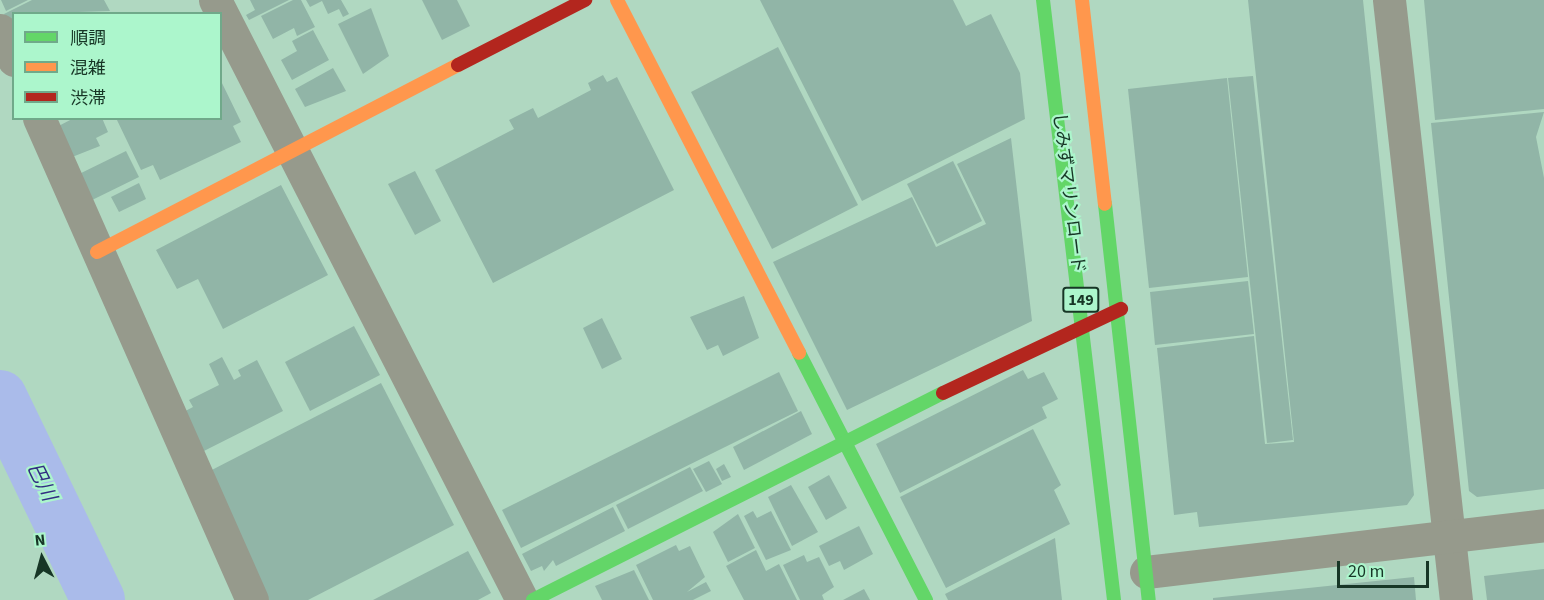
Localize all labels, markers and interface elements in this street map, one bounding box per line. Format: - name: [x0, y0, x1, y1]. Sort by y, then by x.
- legend: [12, 12, 222, 120]
- text: 順調: [70, 26, 106, 51]
- text: 混雑: [70, 56, 106, 81]
- text: 渋滞: [70, 86, 106, 111]
- street label: しみずマリンロード: [1047, 111, 1089, 275]
- road number: 149: [1062, 287, 1100, 313]
- water label: 巴川: [21, 459, 61, 505]
- north arrow: [12, 528, 72, 588]
- text: N: [34, 529, 47, 552]
- scale bar: [1340, 549, 1432, 587]
- text: 20 m: [1348, 559, 1384, 584]

